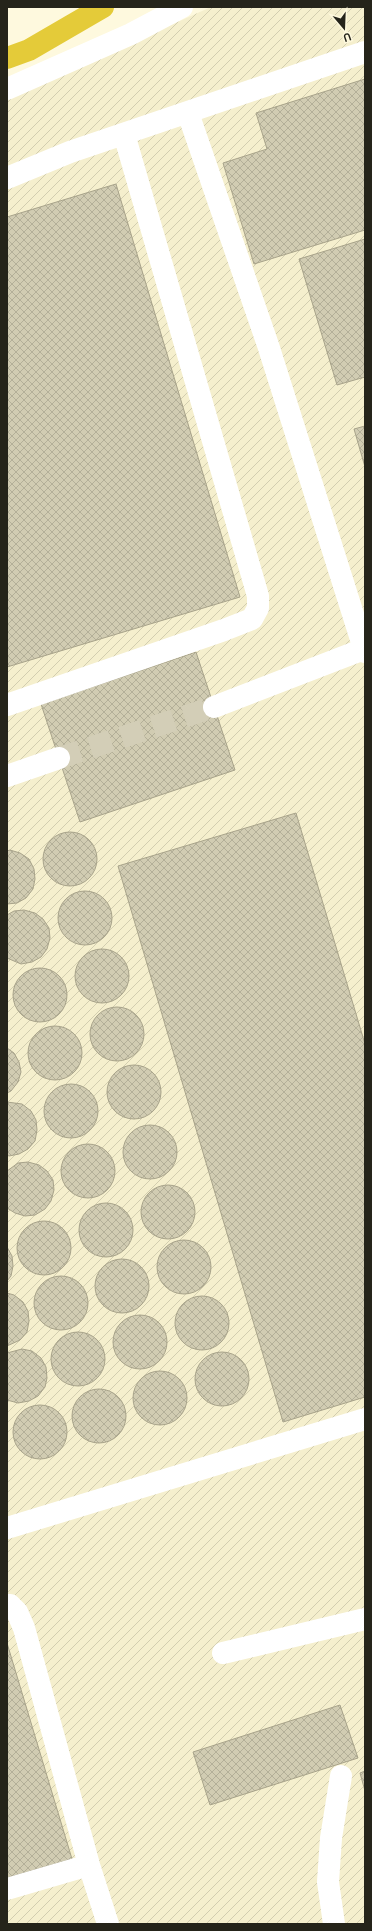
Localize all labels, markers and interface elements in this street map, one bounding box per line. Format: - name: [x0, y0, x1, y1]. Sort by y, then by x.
- north arrow: [324, 8, 364, 48]
- text: U: [341, 30, 353, 45]

